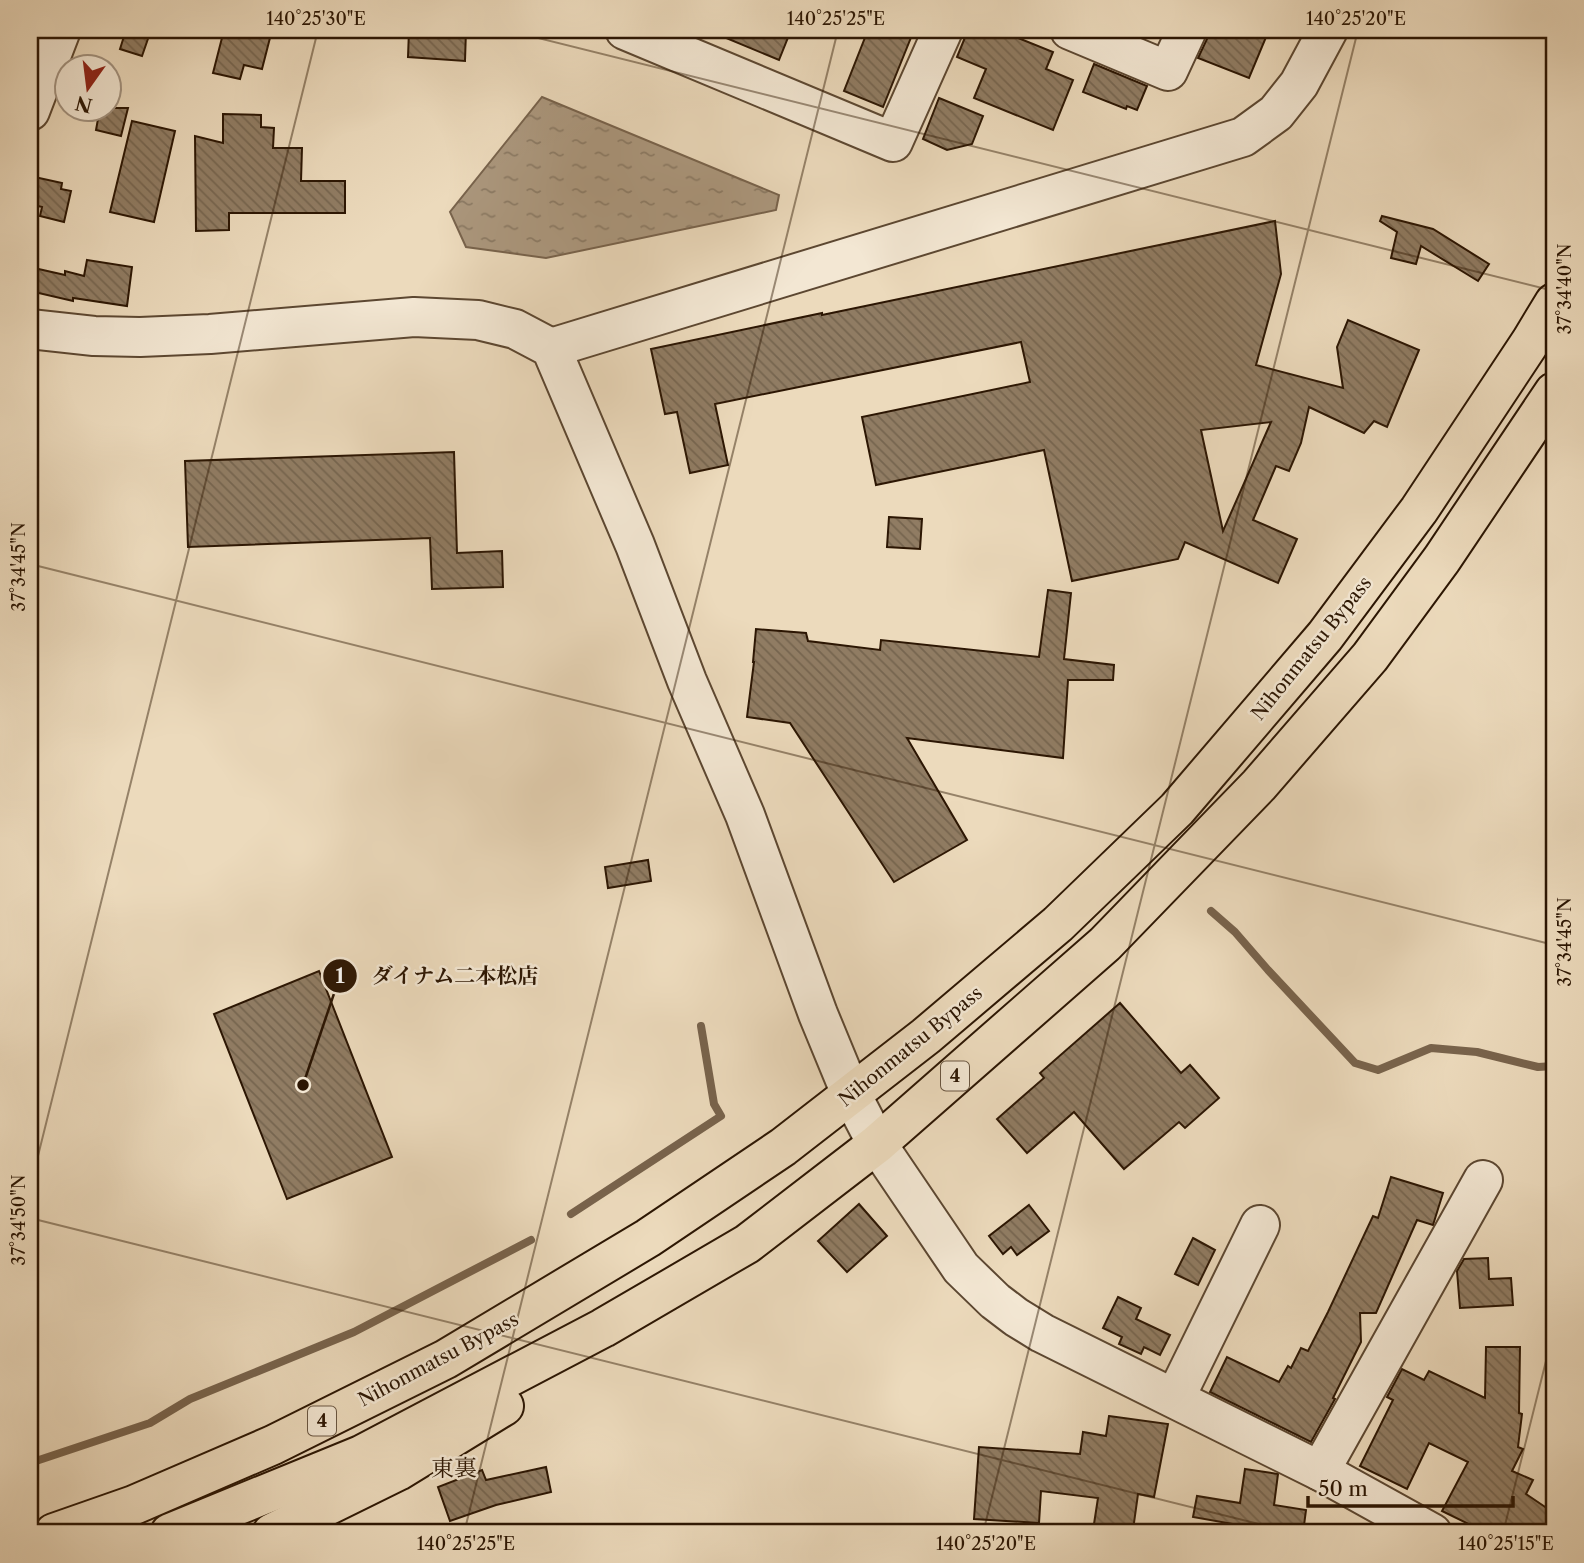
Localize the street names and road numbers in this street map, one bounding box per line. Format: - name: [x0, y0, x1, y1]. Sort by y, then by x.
- street label: Nihonmatsu Bypass: [1246, 572, 1376, 725]
- street label: Nihonmatsu Bypass: [834, 981, 987, 1111]
- road number: 4: [941, 1062, 969, 1091]
- street label: Nihonmatsu Bypass: [354, 1307, 522, 1411]
- road number: 4: [308, 1406, 336, 1436]

